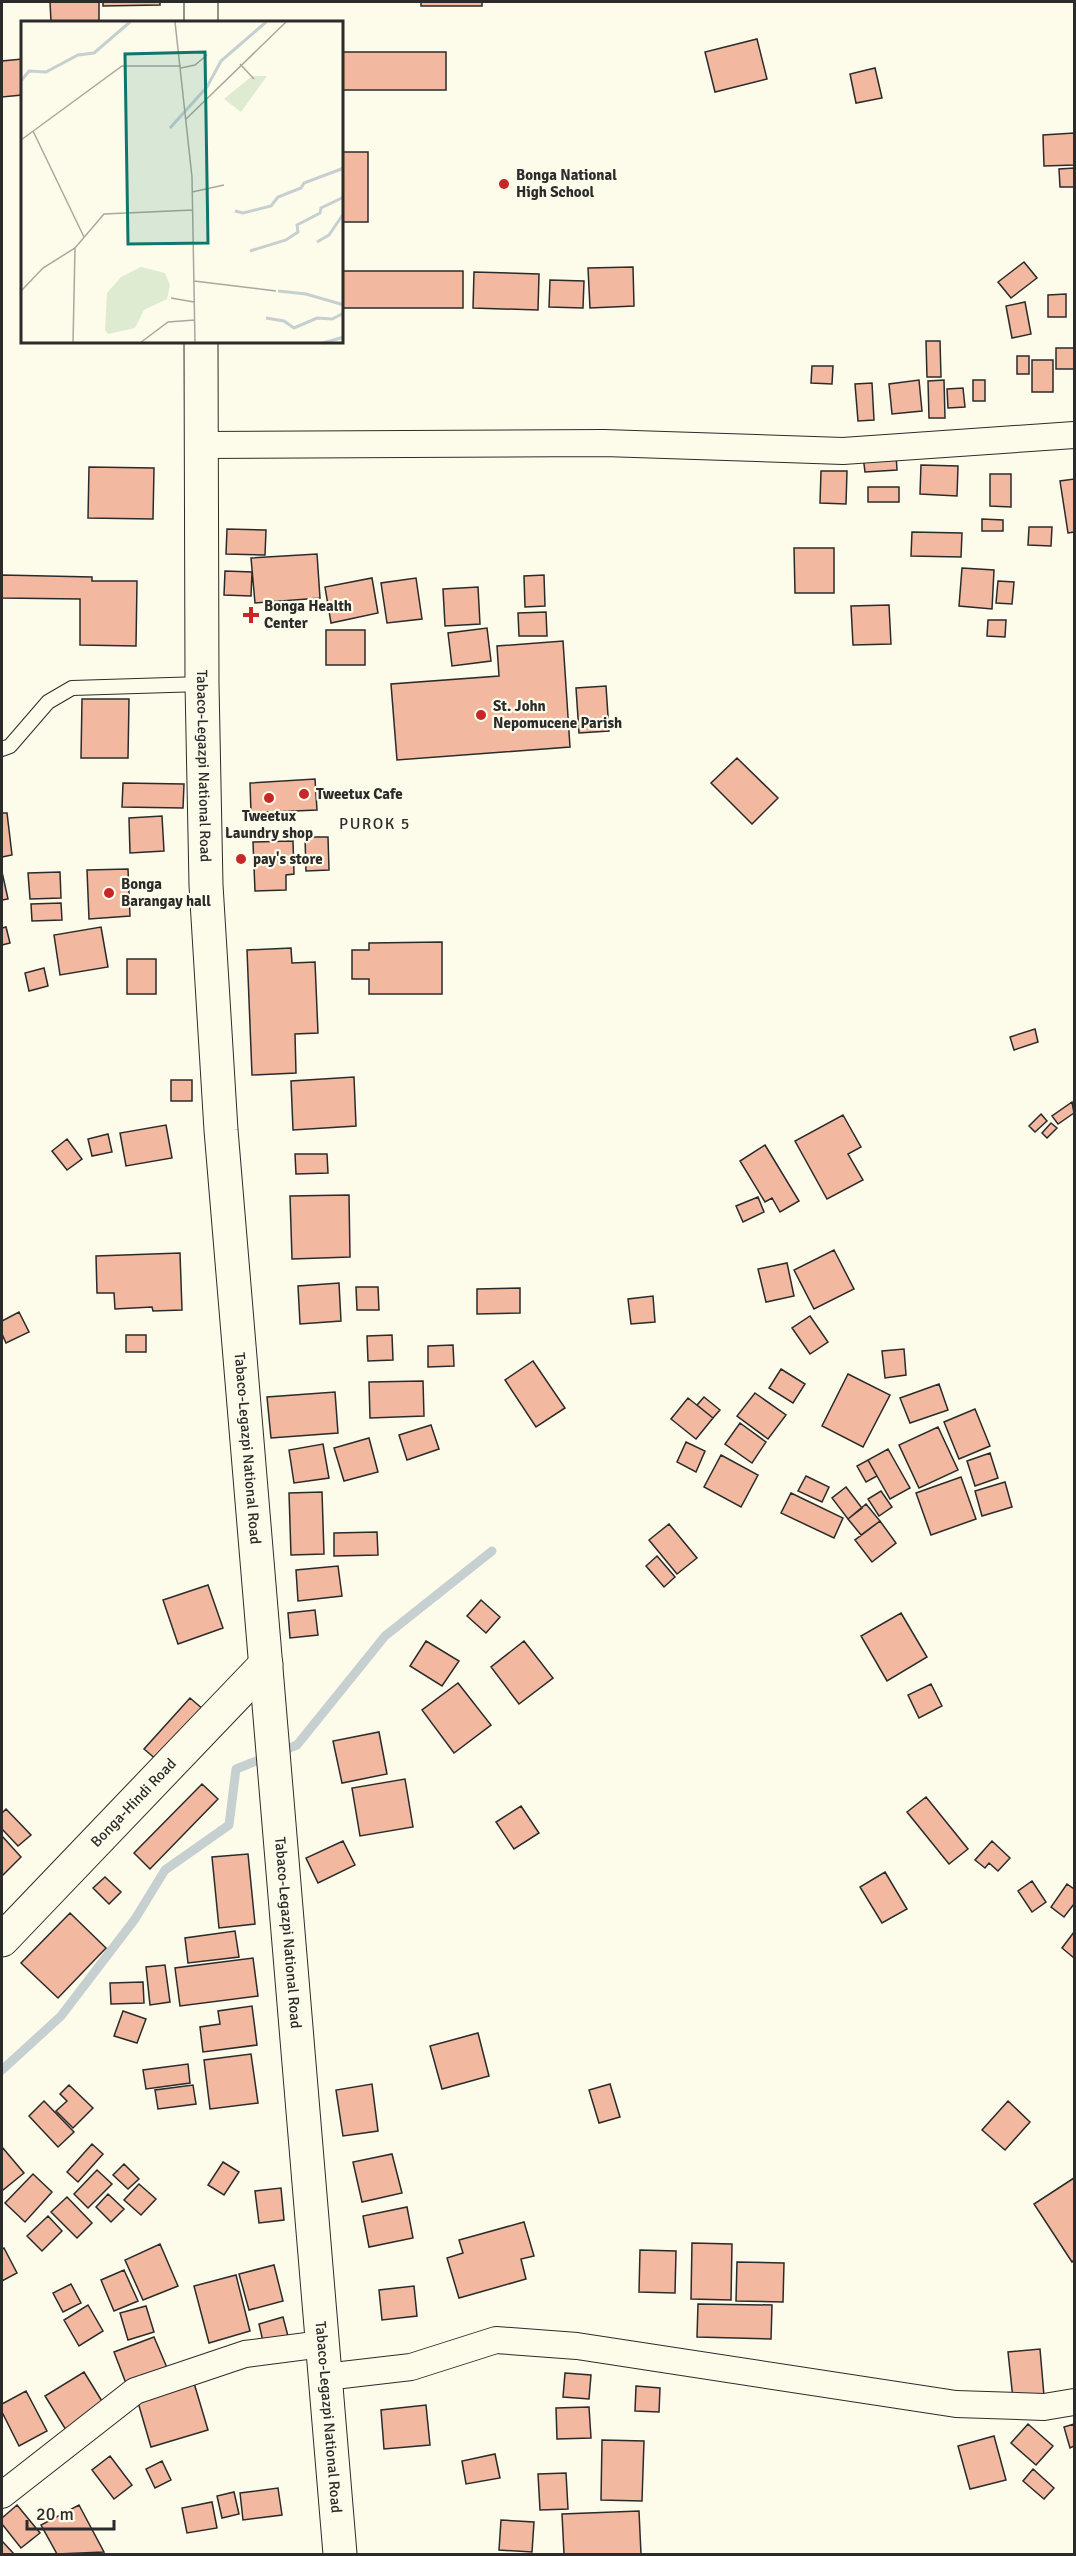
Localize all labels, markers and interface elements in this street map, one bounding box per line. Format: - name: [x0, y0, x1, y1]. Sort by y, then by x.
- inset map: [21, 21, 344, 344]
- place label: Bonga National High School: [516, 166, 617, 201]
- marker: Bonga National High School: [497, 177, 511, 191]
- place label: Bonga Health Center: [264, 597, 352, 632]
- marker: Bonga Health Center: [242, 606, 260, 624]
- street label: Tabaco-Legazpi National Road: [193, 670, 215, 862]
- place label: St. John Nepomucene Parish: [493, 697, 622, 732]
- marker: St. John Nepomucene Parish: [474, 708, 488, 722]
- place label: Tweetux Cafe: [316, 785, 403, 803]
- marker: Tweetux Cafe: [297, 787, 311, 801]
- marker: Tweetux Laundry shop: [262, 791, 276, 805]
- place label: Tweetux Laundry shop: [225, 807, 313, 842]
- district label: PUROK 5: [339, 814, 411, 834]
- place label: pay's store: [253, 850, 323, 868]
- marker: pay's store: [234, 852, 248, 866]
- place label: Bonga Barangay hall: [121, 875, 211, 910]
- marker: Bonga Barangay hall: [102, 886, 116, 900]
- street label: Tabaco-Legazpi National Road: [231, 1352, 265, 1545]
- street label: Bonga-Hindi Road: [87, 1755, 180, 1851]
- street label: Tabaco-Legazpi National Road: [271, 1836, 305, 2029]
- street label: Tabaco-Legazpi National Road: [312, 2320, 346, 2514]
- scale bar: [27, 2493, 114, 2531]
- text: 20 m: [36, 2503, 74, 2525]

